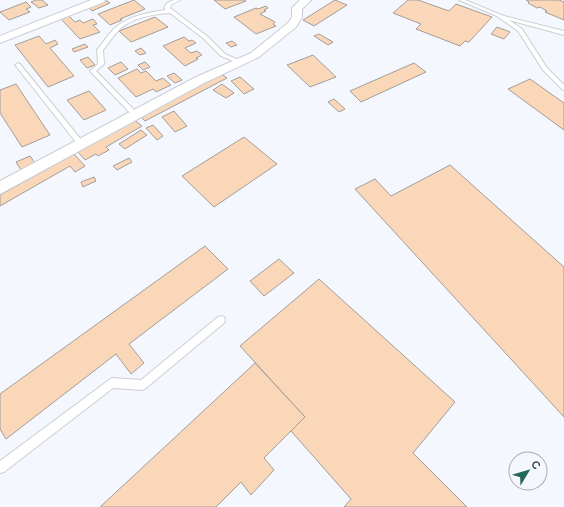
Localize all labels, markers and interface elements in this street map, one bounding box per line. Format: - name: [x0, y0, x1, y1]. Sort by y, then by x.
- north arrow: [508, 451, 548, 491]
- text: С: [528, 458, 543, 472]

